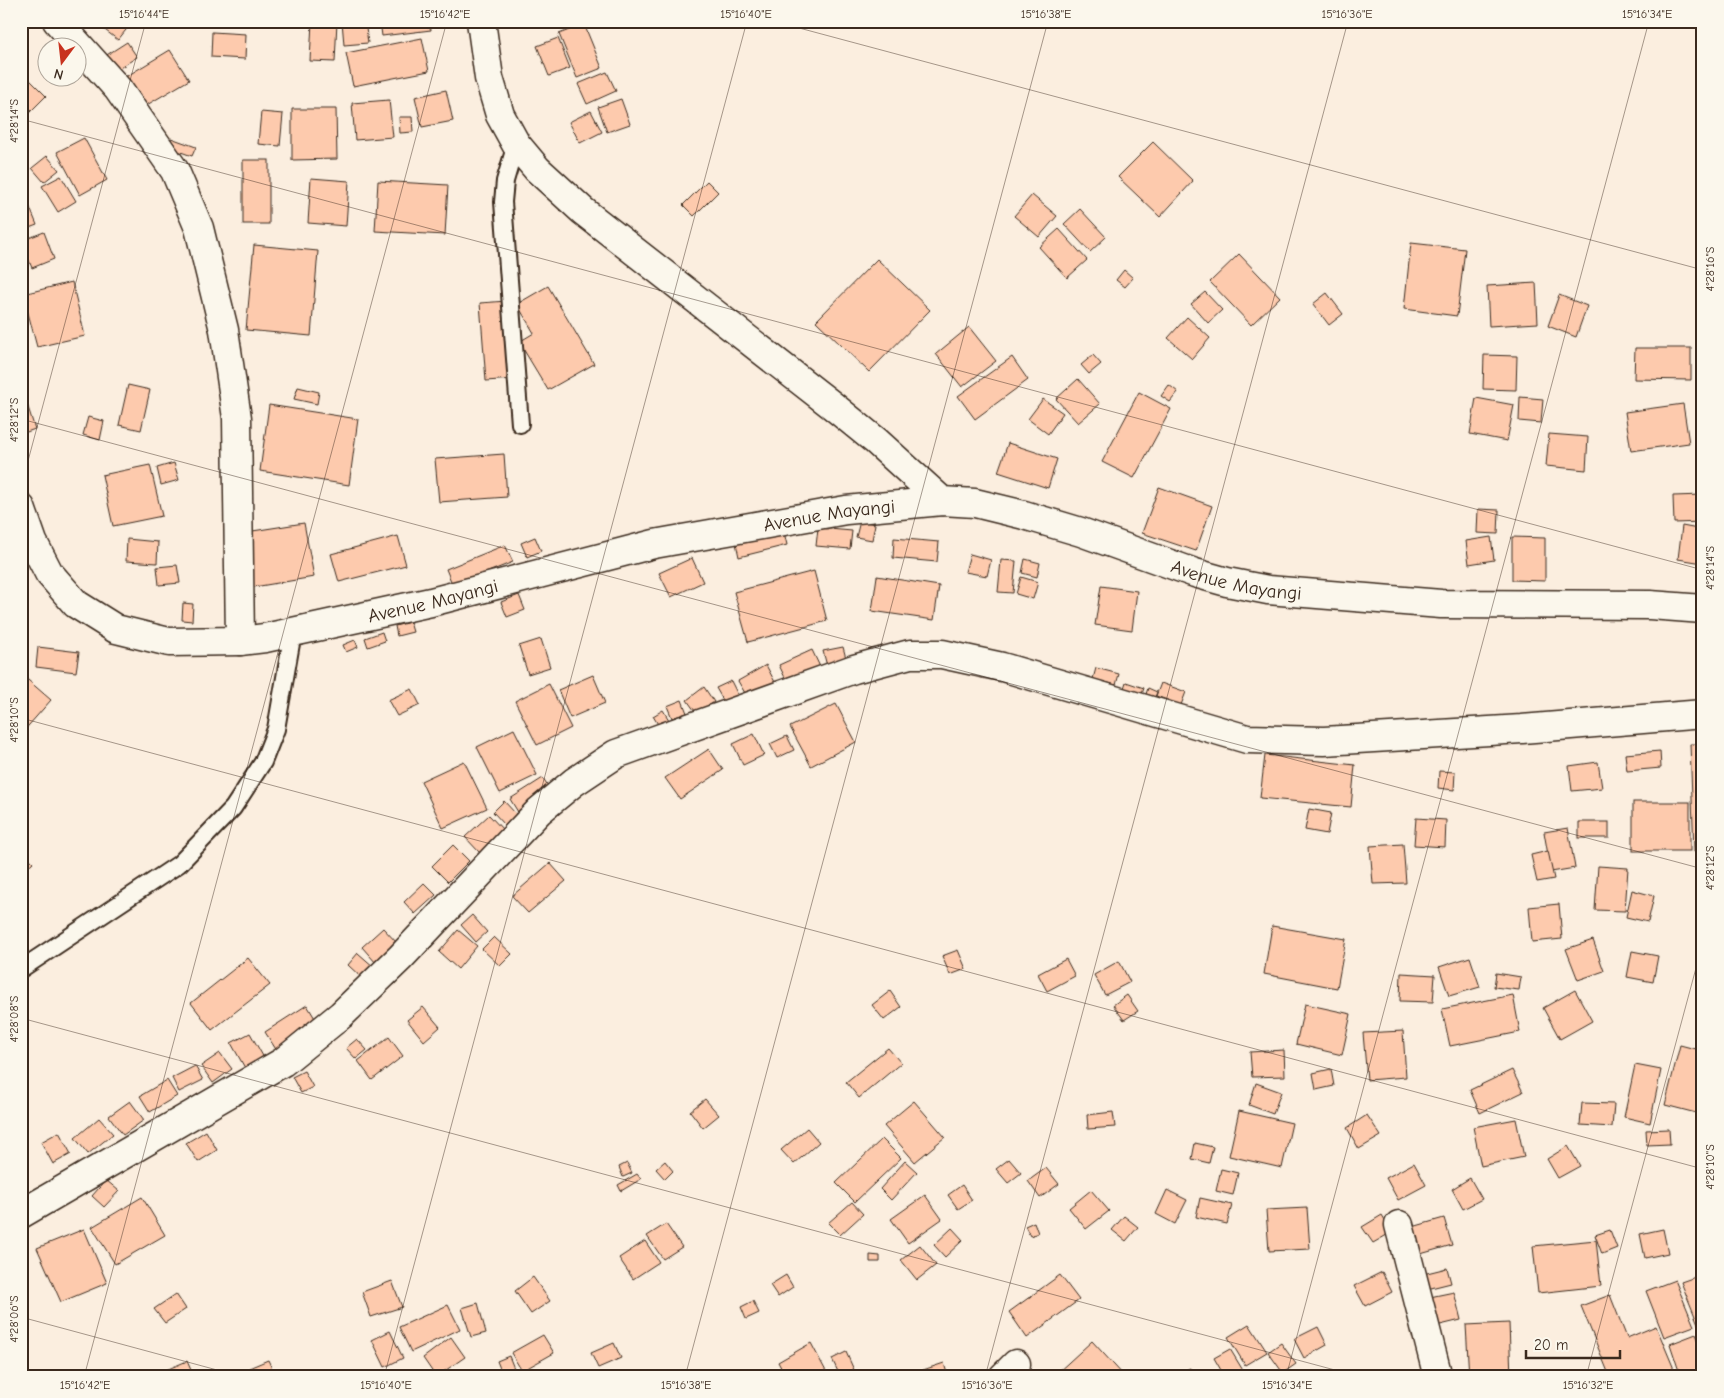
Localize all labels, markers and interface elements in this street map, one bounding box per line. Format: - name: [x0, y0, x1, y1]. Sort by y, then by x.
- text: 15°16'44"E: [119, 7, 169, 21]
- text: 15°16'42"E: [420, 7, 470, 21]
- text: 15°16'40"E: [720, 7, 772, 21]
- text: 15°16'38"E: [1021, 7, 1071, 21]
- text: 15°16'36"E: [1322, 7, 1372, 21]
- text: 15°16'34"E: [1622, 7, 1672, 21]
- north arrow: [38, 38, 88, 88]
- text: N: [52, 65, 65, 83]
- text: 4°28'14"S: [7, 99, 21, 143]
- text: 4°28'16"S: [1703, 246, 1717, 291]
- text: 4°28'12"S: [7, 397, 21, 442]
- street label: Avenue Mayangi: [762, 495, 896, 536]
- text: 4°28'14"S: [1703, 546, 1717, 590]
- street label: Avenue Mayangi: [1168, 555, 1302, 605]
- street label: Avenue Mayangi: [366, 575, 500, 627]
- text: 4°28'10"S: [7, 697, 21, 743]
- text: 4°28'12"S: [1703, 845, 1717, 890]
- text: 4°28'08"S: [7, 995, 21, 1043]
- text: 4°28'10"S: [1703, 1144, 1717, 1190]
- text: 4°28'06"S: [7, 1295, 21, 1343]
- scale bar: [1526, 1328, 1620, 1360]
- text: 20 m: [1534, 1336, 1568, 1354]
- text: 15°16'42"E: [60, 1378, 110, 1392]
- text: 15°16'40"E: [360, 1378, 412, 1392]
- text: 15°16'38"E: [661, 1378, 711, 1392]
- text: 15°16'36"E: [962, 1378, 1012, 1392]
- text: 15°16'34"E: [1262, 1378, 1312, 1392]
- text: 15°16'32"E: [1563, 1378, 1613, 1392]

